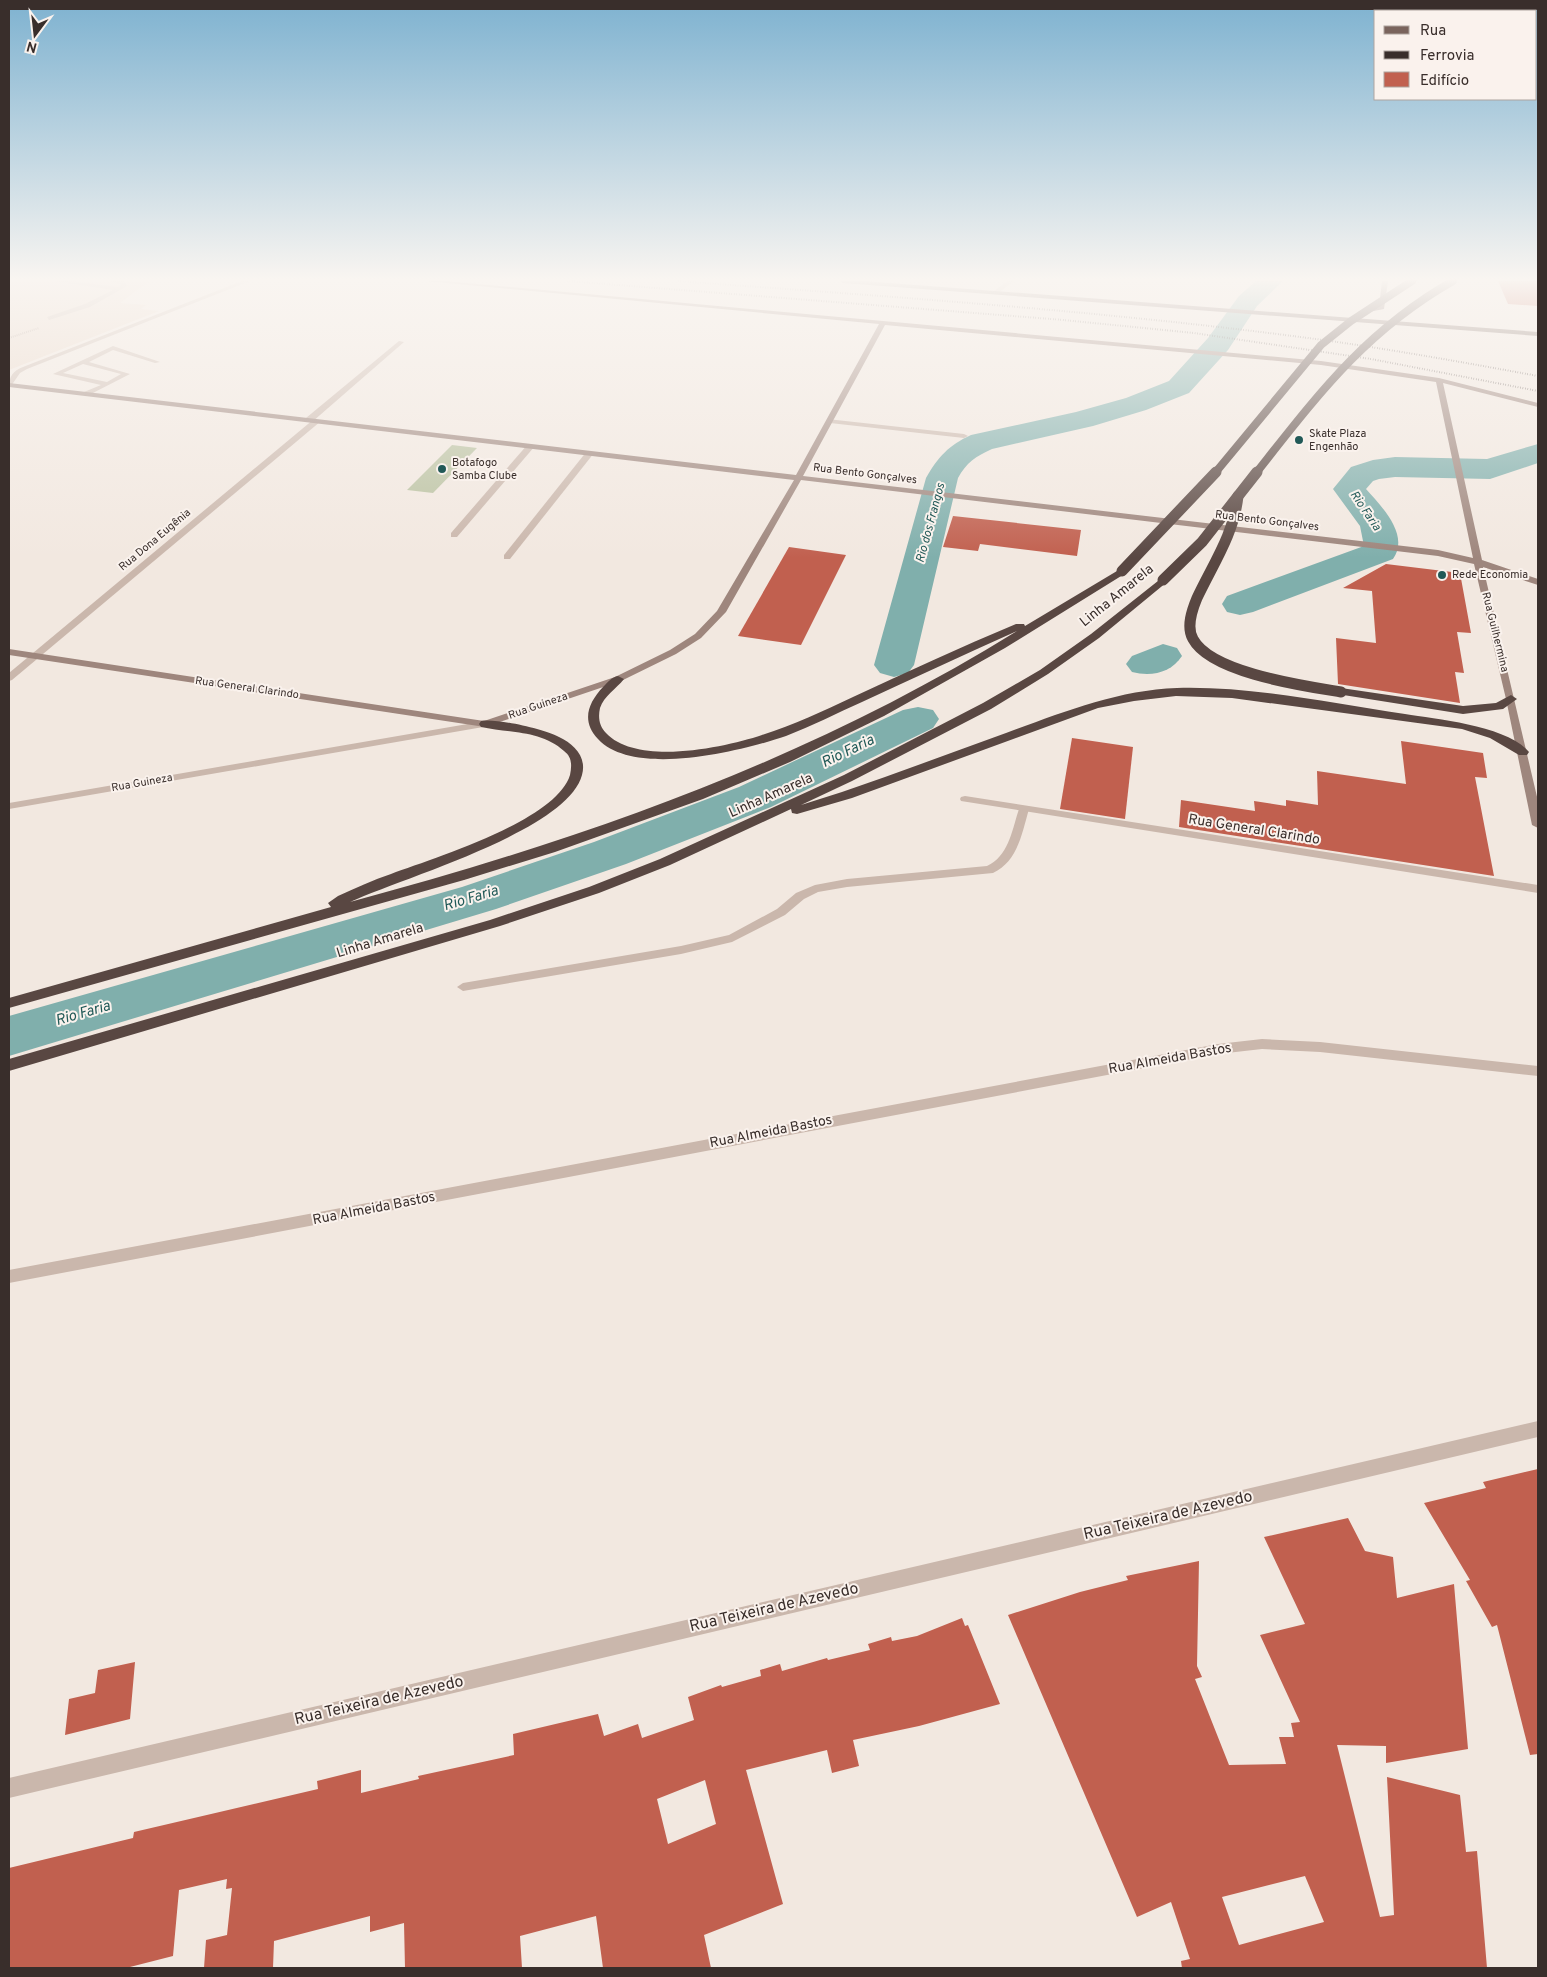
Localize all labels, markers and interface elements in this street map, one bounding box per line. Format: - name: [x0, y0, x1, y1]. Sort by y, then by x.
- north arrow: [10, 10, 60, 60]
- legend: [1374, 10, 1537, 100]
- text: Rua: [1420, 22, 1446, 41]
- text: N: [25, 37, 39, 56]
- text: Ferrovia: [1420, 47, 1474, 66]
- text: Edifício: [1420, 72, 1469, 91]
- place label: Skate Plaza Engenhão: [1309, 427, 1366, 454]
- marker: Skate Plaza Engenhão: [1293, 434, 1305, 446]
- place label: Botafogo Samba Clube: [452, 456, 517, 483]
- street label: Rua Bento Gonçalves: [812, 461, 918, 487]
- marker: Botafogo Samba Clube: [436, 463, 448, 475]
- water label: Rio dos Frangos: [913, 481, 949, 564]
- water label: Rio Faria: [1346, 488, 1385, 535]
- street label: Rua Dona Eugênia: [116, 506, 194, 574]
- street label: Rua Bento Gonçalves: [1214, 508, 1320, 534]
- street label: Linha Amarela: [1077, 561, 1157, 631]
- place label: Rede Economia: [1452, 568, 1528, 582]
- marker: Rede Economia: [1436, 569, 1448, 581]
- street label: Rua Guilhermina: [1478, 591, 1512, 674]
- street label: Rua General Clarindo: [194, 674, 300, 702]
- street label: Rua Guineza: [506, 689, 570, 723]
- water label: Rio Faria: [819, 731, 878, 773]
- street label: Linha Amarela: [726, 770, 816, 822]
- street label: Rua Guineza: [110, 771, 174, 795]
- street label: Rua General Clarindo: [1187, 811, 1321, 849]
- water label: Rio Faria: [441, 882, 501, 916]
- street label: Linha Amarela: [335, 920, 425, 962]
- water label: Rio Faria: [53, 997, 113, 1031]
- street label: Rua Almeida Bastos: [1107, 1040, 1233, 1078]
- street label: Rua Almeida Bastos: [708, 1112, 834, 1152]
- street label: Rua Almeida Bastos: [311, 1189, 437, 1229]
- street label: Rua Teixeira de Azevedo: [1082, 1487, 1255, 1545]
- street label: Rua Teixeira de Azevedo: [688, 1579, 861, 1637]
- street label: Rua Teixeira de Azevedo: [293, 1672, 466, 1730]

